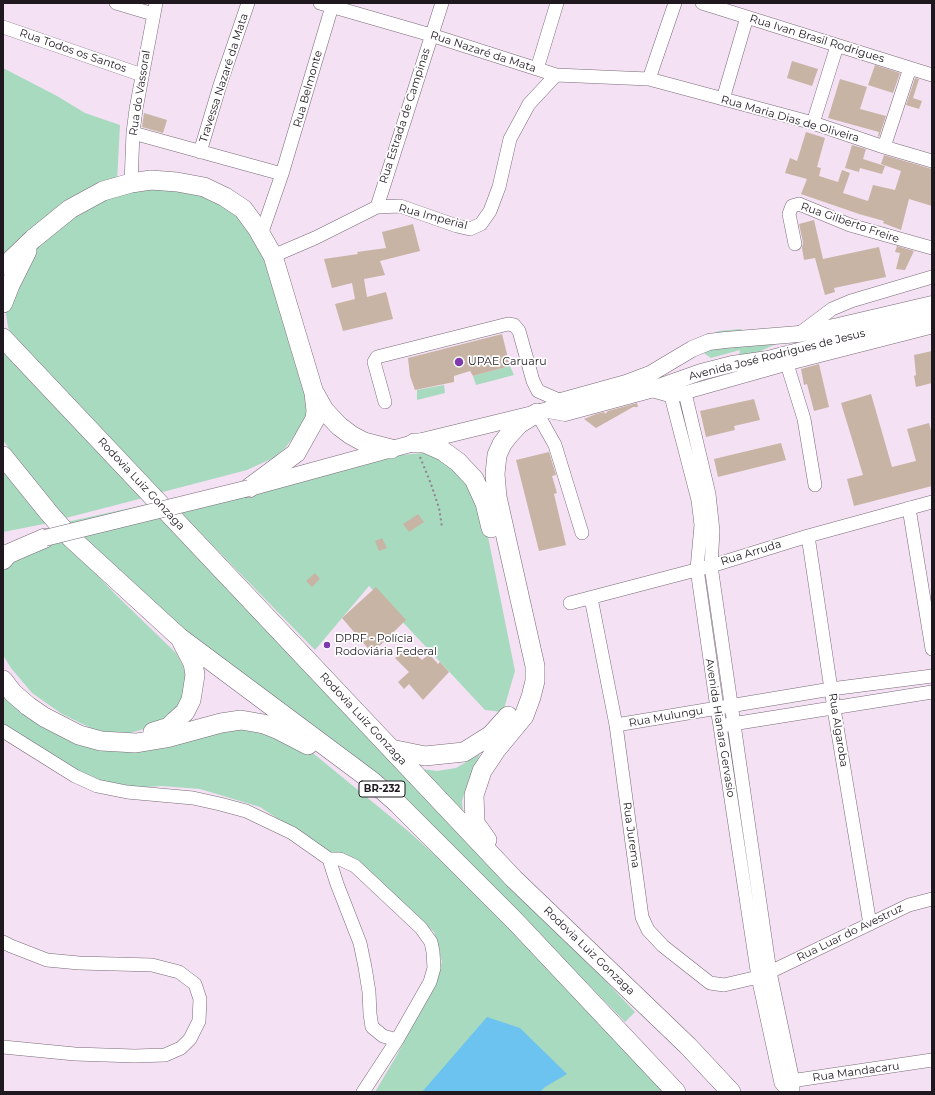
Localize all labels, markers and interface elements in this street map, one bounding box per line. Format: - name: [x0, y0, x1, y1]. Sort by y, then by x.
- street label: Travessa Nazaré da Mata: [197, 12, 251, 144]
- street label: Rua Ivan Brasil Rodrigues: [748, 12, 886, 66]
- street label: Rua Todos os Santos: [18, 26, 128, 76]
- street label: Rua Nazaré da Mata: [428, 29, 538, 75]
- street label: Rua Estrada de Campinas: [377, 47, 433, 185]
- street label: Rua do Vassoral: [127, 49, 153, 137]
- street label: Rua Belmonte: [291, 49, 325, 129]
- street label: Rua Maria Dias de Oliveira: [719, 93, 861, 145]
- street label: Rua Gilberto Freire: [799, 200, 901, 246]
- street label: Rua Imperial: [397, 201, 469, 233]
- street label: Avenida José Rodrigues de Jesus: [687, 327, 867, 383]
- place label: UPAE Caruaru: [468, 355, 547, 369]
- marker: UPAE Caruaru: [453, 356, 465, 368]
- street label: Rodovia Luiz Gonzaga: [95, 435, 187, 533]
- street label: Rua Arruda: [719, 538, 783, 568]
- place label: DPRF - Polícia Rodoviária Federal: [335, 632, 437, 658]
- marker: DPRF - Polícia Rodoviária Federal: [322, 640, 332, 650]
- street label: Avenida Hianara Gervasio: [703, 658, 737, 798]
- street label: Rodovia Luiz Gonzaga: [317, 670, 409, 768]
- street label: Rua Algaroba: [826, 692, 850, 768]
- street label: Rua Mulungu: [628, 704, 704, 730]
- road number: BR-232: [359, 781, 405, 797]
- street label: Rua Jurema: [620, 801, 642, 869]
- street label: Rua Luar do Avestruz: [795, 901, 905, 965]
- street label: Rodovia Luiz Gonzaga: [541, 904, 637, 998]
- street label: Rua Mandacaru: [812, 1059, 900, 1085]

